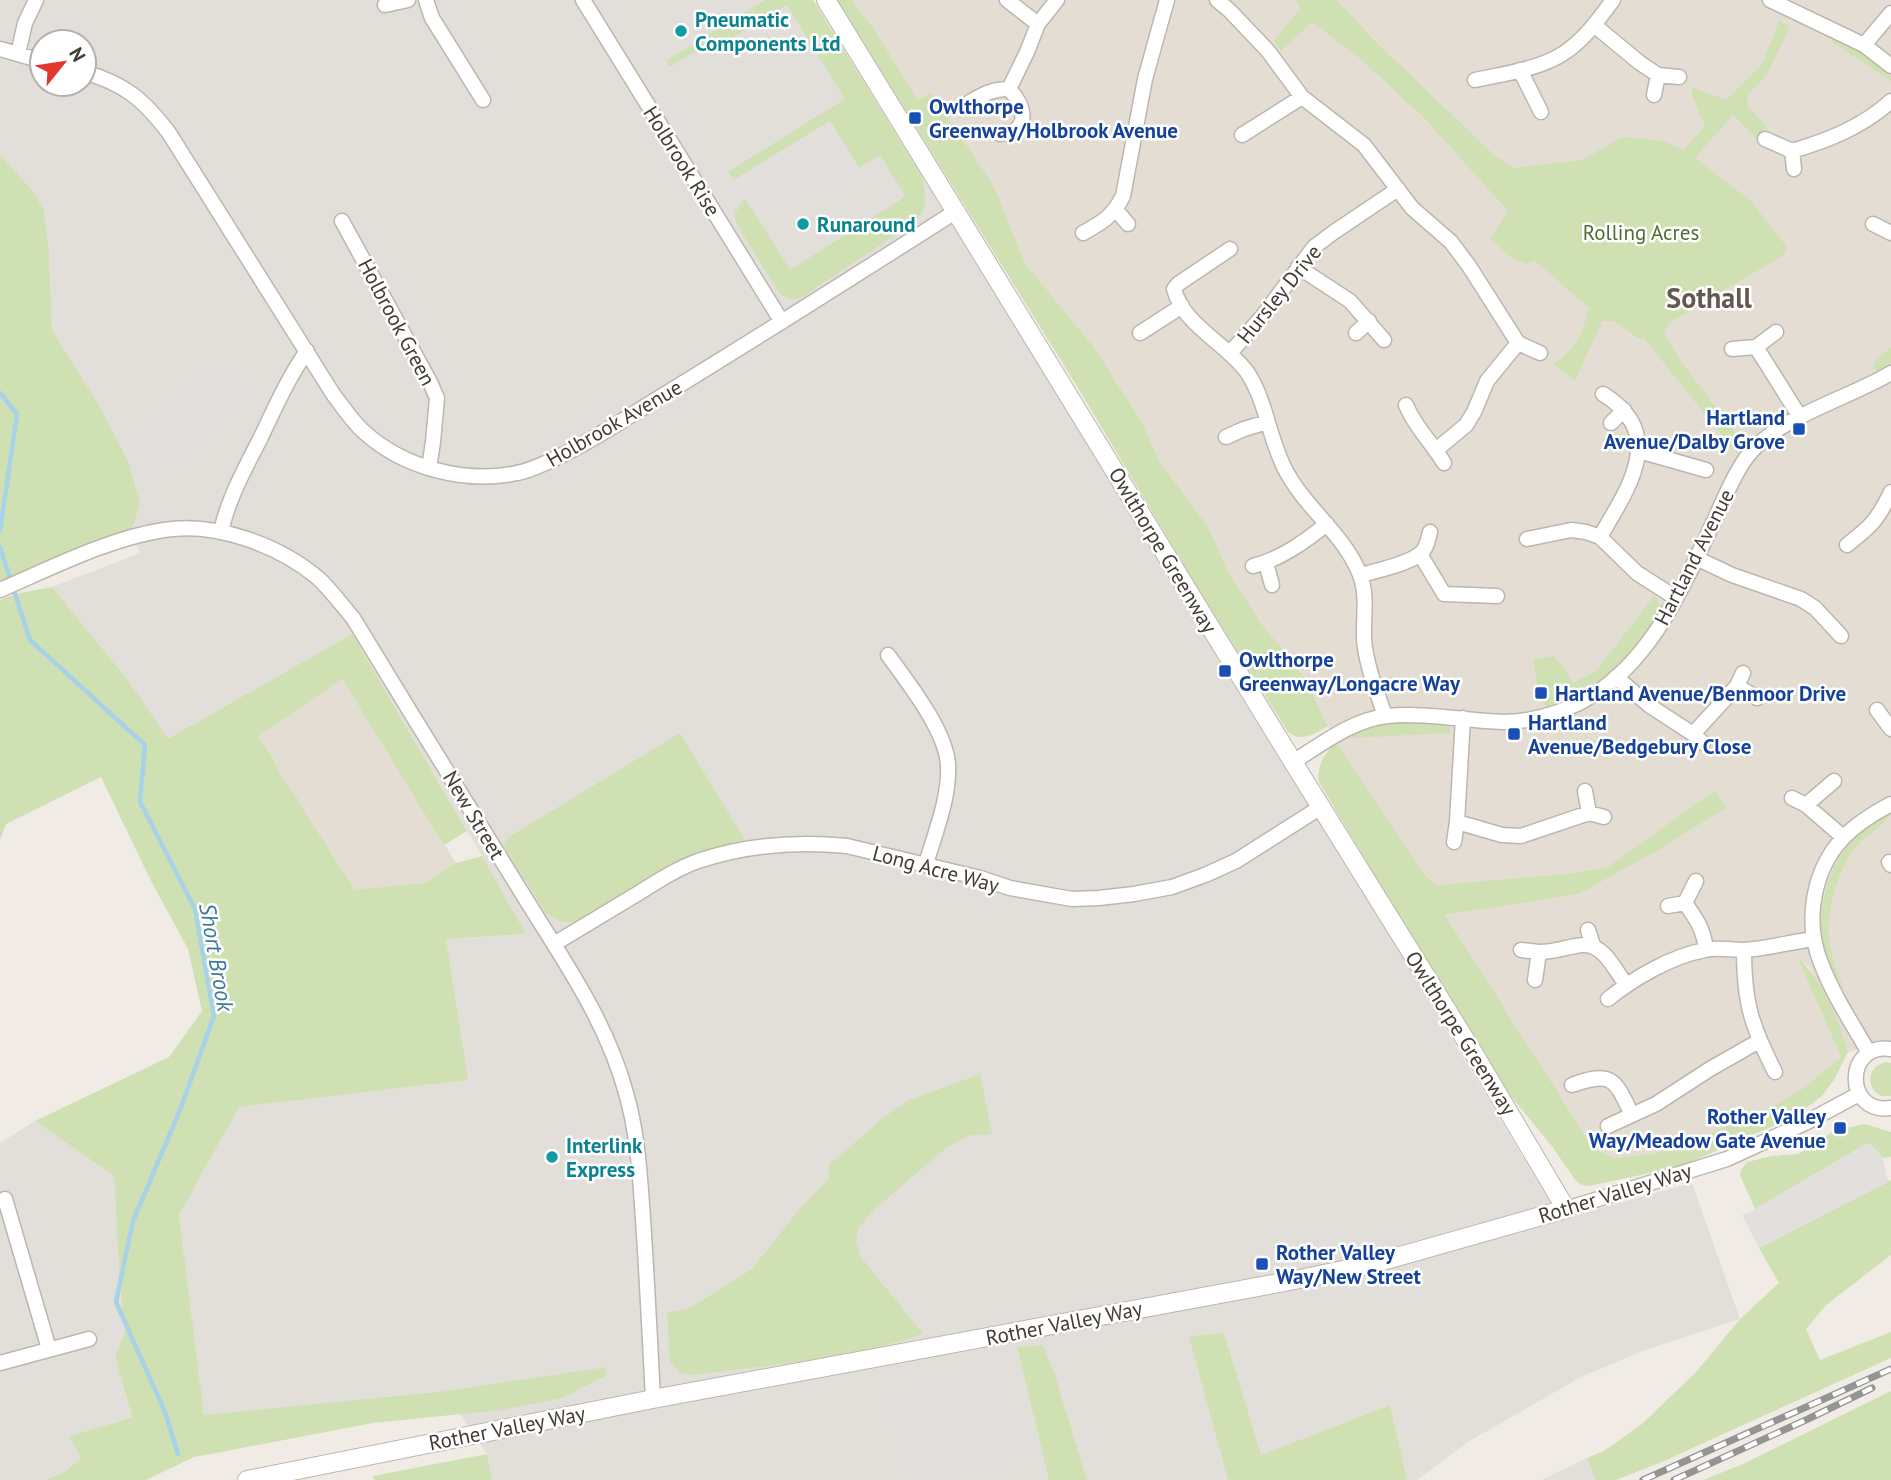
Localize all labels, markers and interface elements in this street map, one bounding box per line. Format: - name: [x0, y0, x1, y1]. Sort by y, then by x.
- place label: Pneumatic Components Ltd: [695, 6, 841, 57]
- marker: Pneumatic Components Ltd: [673, 23, 689, 39]
- north arrow: [28, 28, 98, 98]
- text: N: [64, 43, 91, 66]
- place label: Owlthorpe Greenway/Holbrook Avenue: [929, 93, 1178, 144]
- street label: Holbrook Rise: [637, 101, 727, 221]
- marker: Owlthorpe Greenway/Holbrook Avenue: [907, 110, 923, 126]
- place label: Runaround: [817, 211, 916, 238]
- marker: Runaround: [795, 216, 811, 232]
- park label: Rolling Acres: [1583, 219, 1699, 246]
- street label: Hursley Drive: [1231, 239, 1327, 349]
- street label: Holbrook Green: [352, 254, 442, 390]
- district label: Sothall: [1666, 279, 1752, 316]
- street label: Holbrook Avenue: [541, 373, 687, 473]
- place label: Hartland Avenue/Dalby Grove: [1604, 404, 1785, 455]
- marker: Hartland Avenue/Dalby Grove: [1791, 421, 1807, 437]
- street label: Owlthorpe Greenway: [1103, 462, 1223, 638]
- street label: Hartland Avenue: [1648, 484, 1740, 630]
- place label: Owlthorpe Greenway/Longacre Way: [1239, 646, 1461, 697]
- marker: Owlthorpe Greenway/Longacre Way: [1217, 663, 1233, 679]
- place label: Hartland Avenue/Benmoor Drive: [1555, 680, 1846, 707]
- marker: Hartland Avenue/Benmoor Drive: [1533, 685, 1549, 701]
- place label: Hartland Avenue/Bedgebury Close: [1528, 709, 1751, 760]
- marker: Hartland Avenue/Bedgebury Close: [1506, 726, 1522, 742]
- street label: New Street: [437, 766, 511, 864]
- street label: Long Acre Way: [870, 839, 1002, 899]
- water label: Short Brook: [193, 900, 241, 1015]
- street label: Owlthorpe Greenway: [1400, 946, 1523, 1120]
- place label: Rother Valley Way/Meadow Gate Avenue: [1589, 1103, 1827, 1154]
- marker: Rother Valley Way/Meadow Gate Avenue: [1832, 1120, 1848, 1136]
- place label: Interlink Express: [566, 1132, 643, 1183]
- marker: Interlink Express: [544, 1149, 560, 1165]
- street label: Rother Valley Way: [1535, 1157, 1695, 1229]
- place label: Rother Valley Way/New Street: [1276, 1239, 1421, 1290]
- marker: Rother Valley Way/New Street: [1254, 1256, 1270, 1272]
- street label: Rother Valley Way: [983, 1295, 1145, 1351]
- street label: Rother Valley Way: [426, 1400, 588, 1456]

